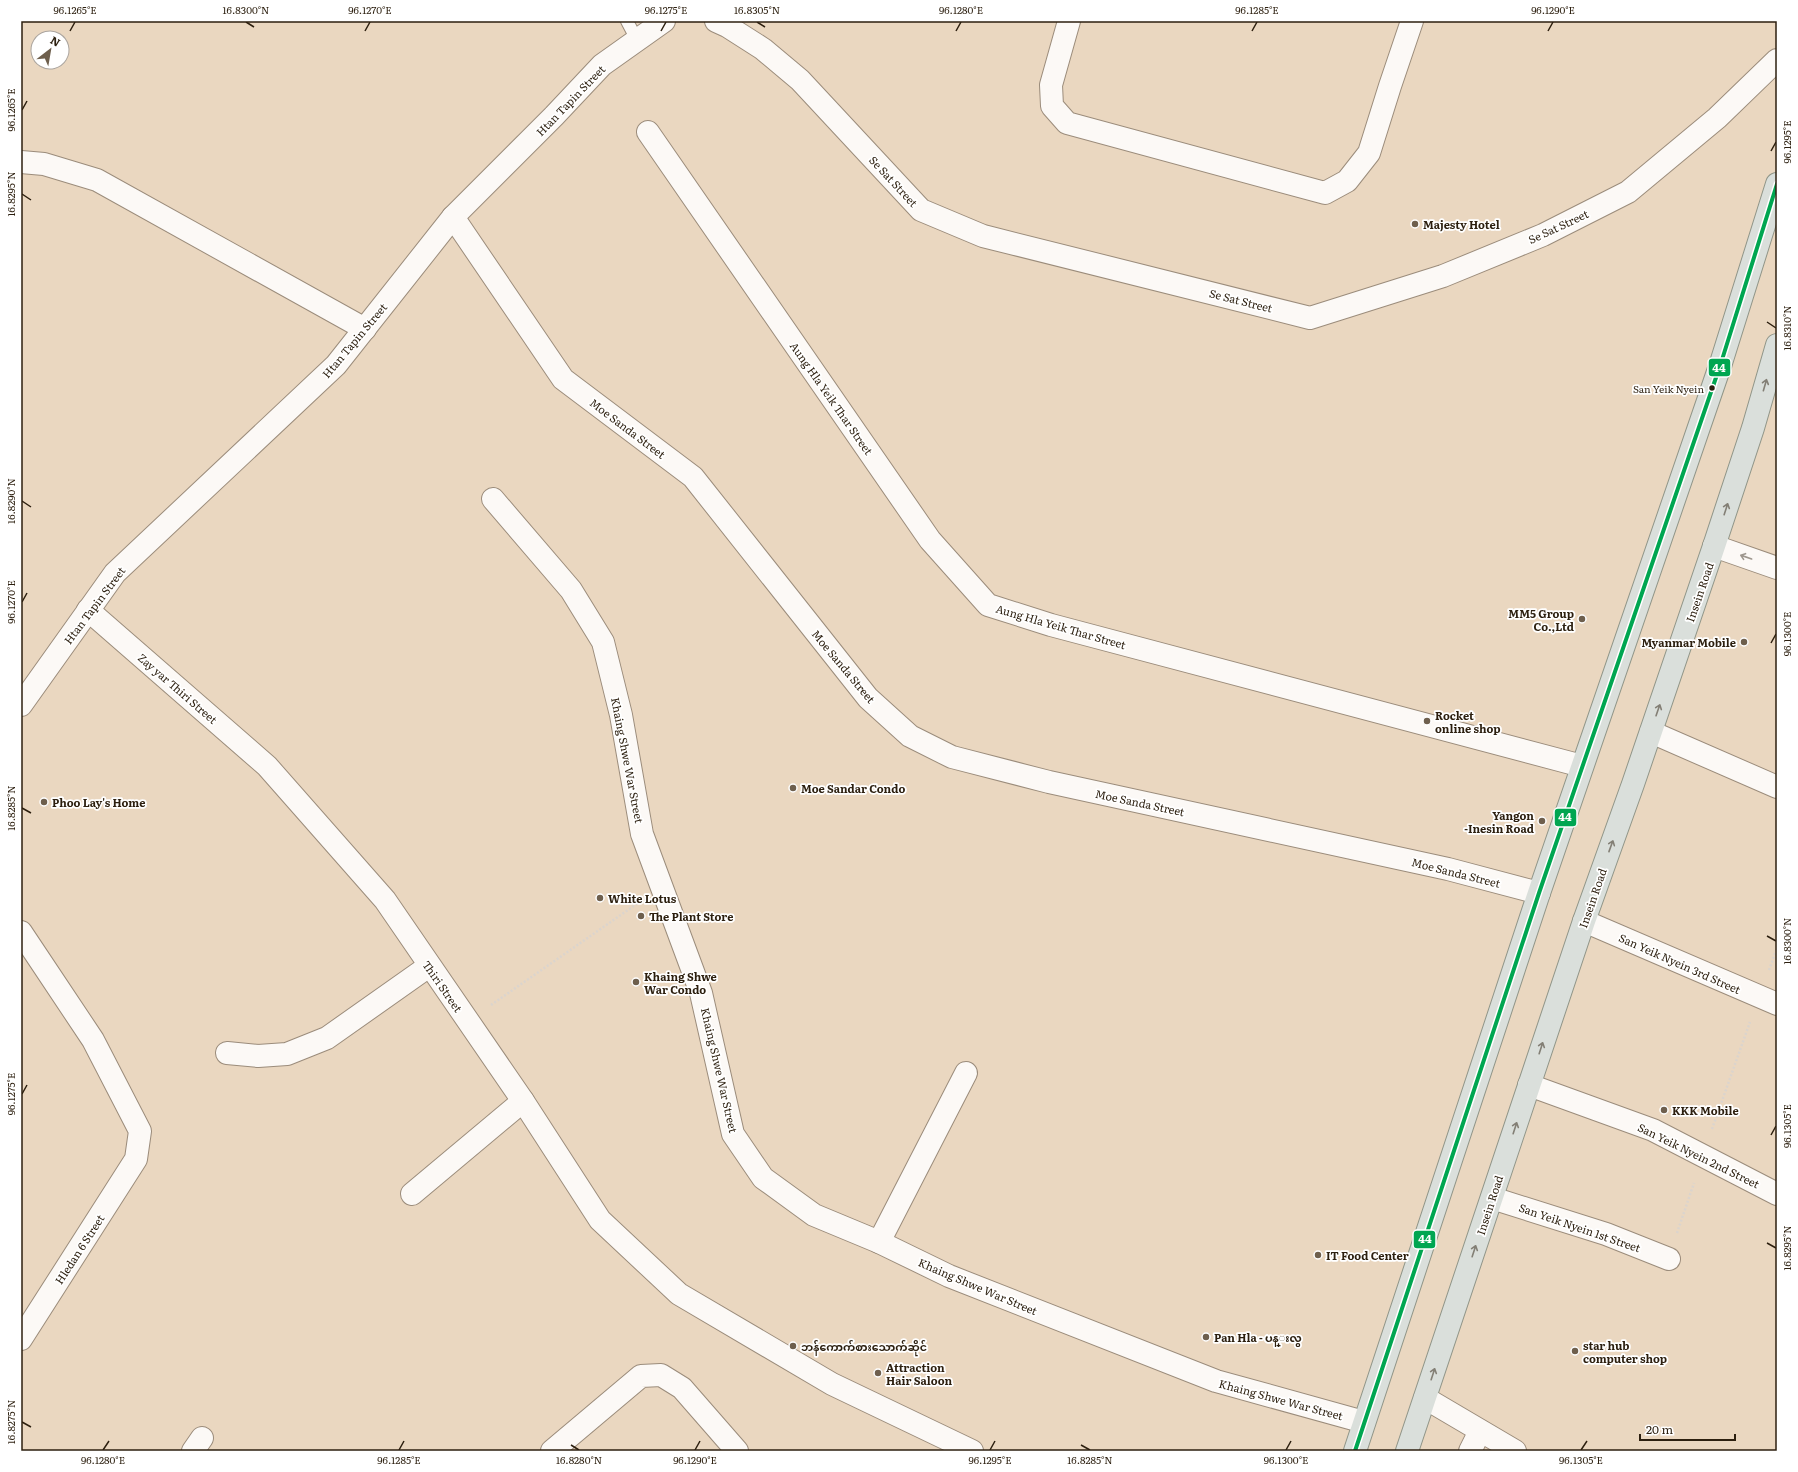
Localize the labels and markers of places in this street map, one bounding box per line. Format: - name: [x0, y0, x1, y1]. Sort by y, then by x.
- place label: Majesty Hotel: [1423, 216, 1500, 232]
- marker: Majesty Hotel: [1410, 219, 1420, 229]
- place label: San Yeik Nyein: [1633, 381, 1704, 396]
- marker: San Yeik Nyein: [1707, 383, 1717, 393]
- place label: MM5 Group Co.,Ltd: [1508, 605, 1574, 634]
- marker: MM5 Group Co.,Ltd: [1577, 614, 1587, 624]
- place label: Myanmar Mobile: [1641, 634, 1736, 650]
- marker: Myanmar Mobile: [1739, 637, 1749, 647]
- place label: Rocket online shop: [1435, 707, 1500, 736]
- marker: Rocket online shop: [1422, 716, 1432, 726]
- place label: Moe Sandar Condo: [801, 780, 905, 796]
- marker: Moe Sandar Condo: [788, 783, 798, 793]
- place label: Phoo Lay's Home: [52, 794, 146, 810]
- marker: Phoo Lay's Home: [39, 797, 49, 807]
- place label: Yangon -Inesin Road: [1464, 807, 1534, 836]
- marker: Yangon -Inesin Road: [1537, 816, 1547, 826]
- place label: White Lotus: [608, 890, 677, 906]
- marker: White Lotus: [595, 893, 605, 903]
- place label: The Plant Store: [649, 908, 733, 924]
- marker: The Plant Store: [636, 911, 646, 921]
- place label: Khaing Shwe War Condo: [644, 968, 717, 997]
- marker: Khaing Shwe War Condo: [631, 977, 641, 987]
- place label: KKK Mobile: [1672, 1102, 1739, 1118]
- marker: KKK Mobile: [1659, 1105, 1669, 1115]
- place label: IT Food Center: [1326, 1247, 1409, 1263]
- marker: IT Food Center: [1313, 1250, 1323, 1260]
- place label: Pan Hla - ပန္းလွ: [1214, 1329, 1302, 1348]
- marker: Pan Hla - ပန္းလွ: [1201, 1332, 1211, 1342]
- place label: star hub computer shop: [1583, 1337, 1667, 1366]
- place label: ဘန်ကောက်စားသောက်ဆိုင်: [801, 1338, 927, 1357]
- marker: ဘန်ကောက်စားသောက်ဆိုင်: [788, 1341, 798, 1351]
- marker: star hub computer shop: [1570, 1346, 1580, 1356]
- place label: Attraction Hair Saloon: [886, 1359, 952, 1388]
- marker: Attraction Hair Saloon: [873, 1368, 883, 1378]

